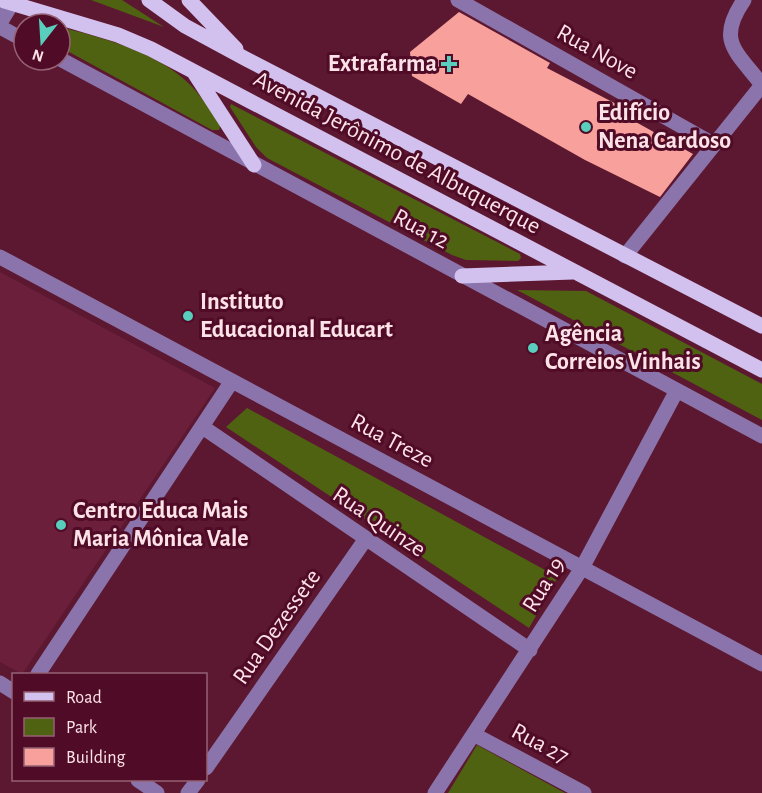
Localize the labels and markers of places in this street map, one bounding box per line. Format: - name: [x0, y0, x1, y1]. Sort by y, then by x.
- place label: Extrafarma: [328, 52, 437, 76]
- marker: Extrafarma: [442, 57, 456, 71]
- place label: Edifício Nena Cardoso: [598, 101, 731, 153]
- marker: Edifício Nena Cardoso: [579, 120, 593, 134]
- place label: Instituto Educacional Educart: [200, 290, 393, 342]
- marker: Instituto Educacional Educart: [181, 309, 195, 323]
- place label: Agência Correios Vinhais: [545, 322, 701, 374]
- marker: Agência Correios Vinhais: [526, 341, 540, 355]
- place label: Centro Educa Mais Maria Mônica Vale: [73, 499, 249, 551]
- marker: Centro Educa Mais Maria Mônica Vale: [54, 518, 68, 532]

